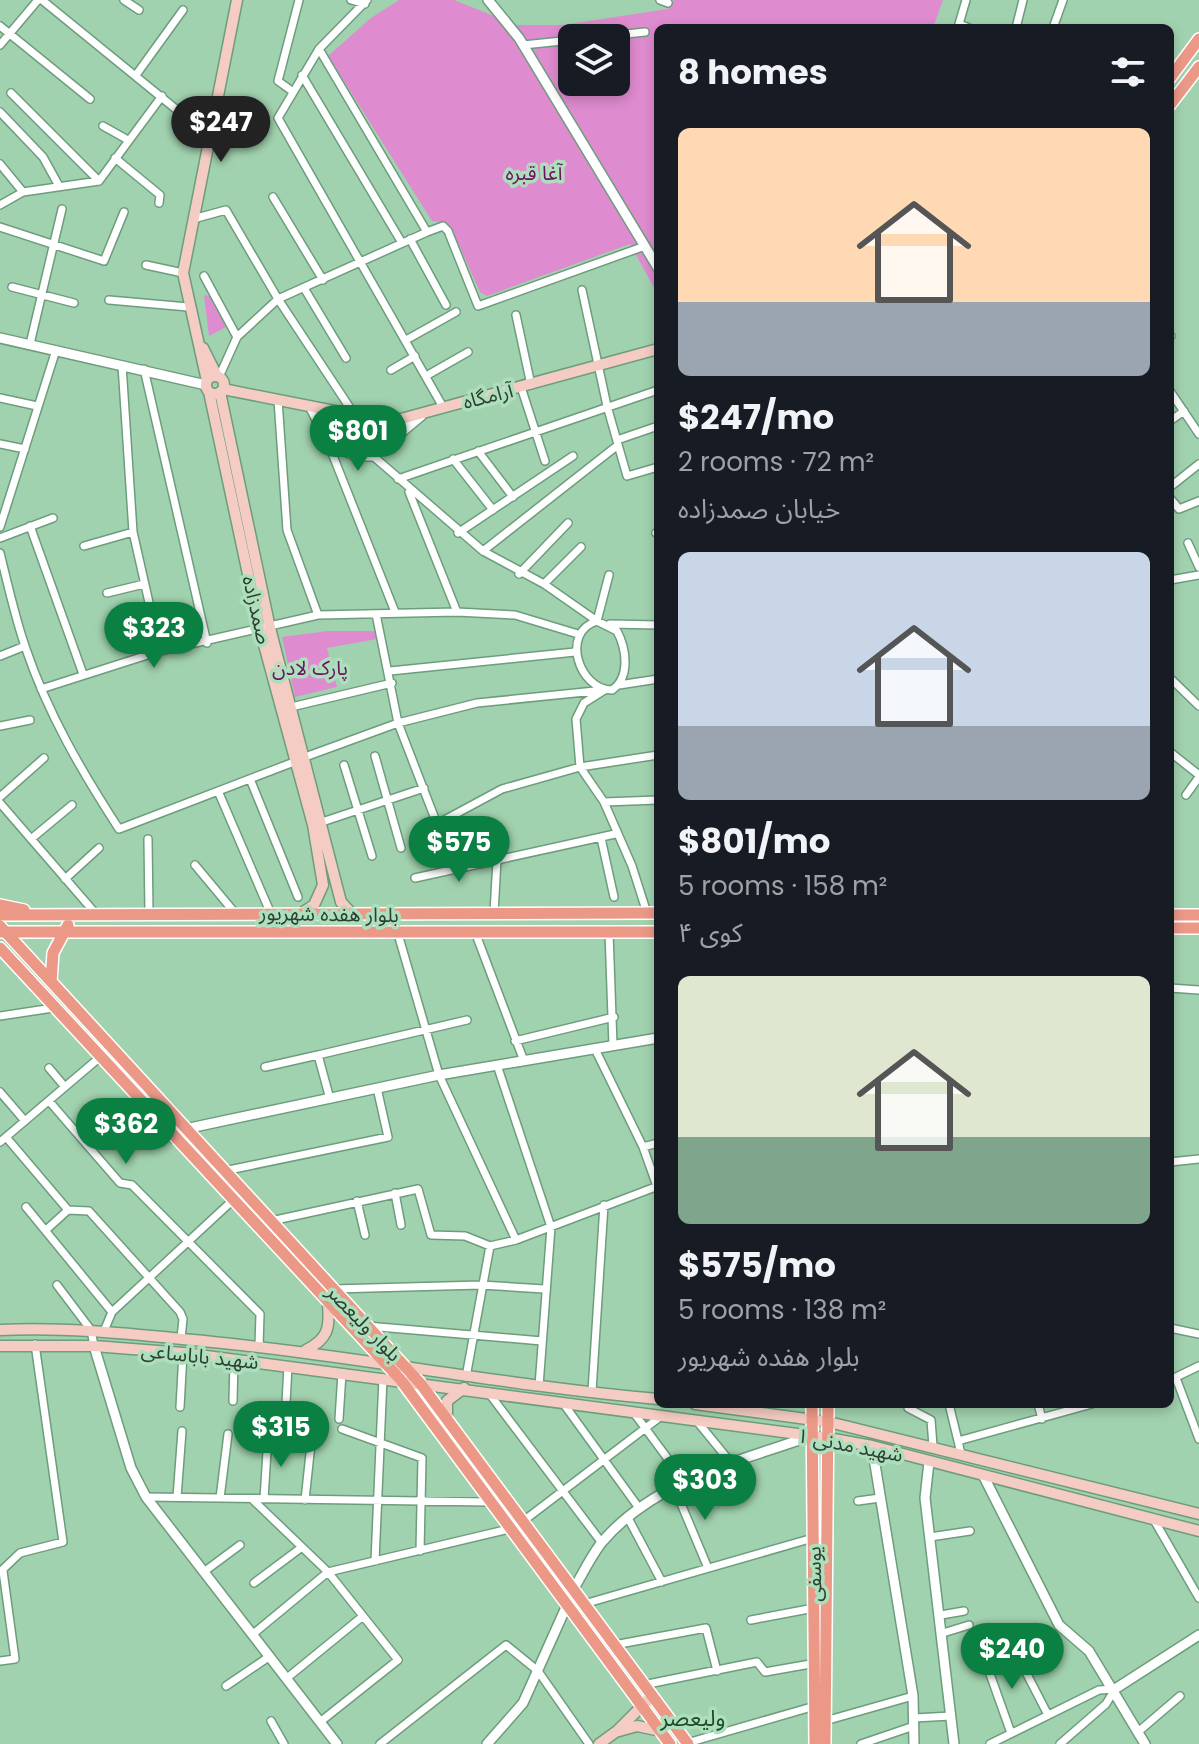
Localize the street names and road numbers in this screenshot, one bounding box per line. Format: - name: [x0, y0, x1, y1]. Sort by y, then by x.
- street label: آرامگاه: [460, 376, 517, 416]
- street label: صمدزاده: [236, 573, 278, 647]
- street label: بلوار هفده شهریور: [258, 899, 399, 929]
- street label: بلوار ولیعصر: [319, 1278, 408, 1368]
- street label: شهید باباساعی: [140, 1336, 260, 1376]
- street label: شهید مدنی ۱: [795, 1421, 905, 1469]
- street label: یوسفی: [800, 1546, 828, 1602]

